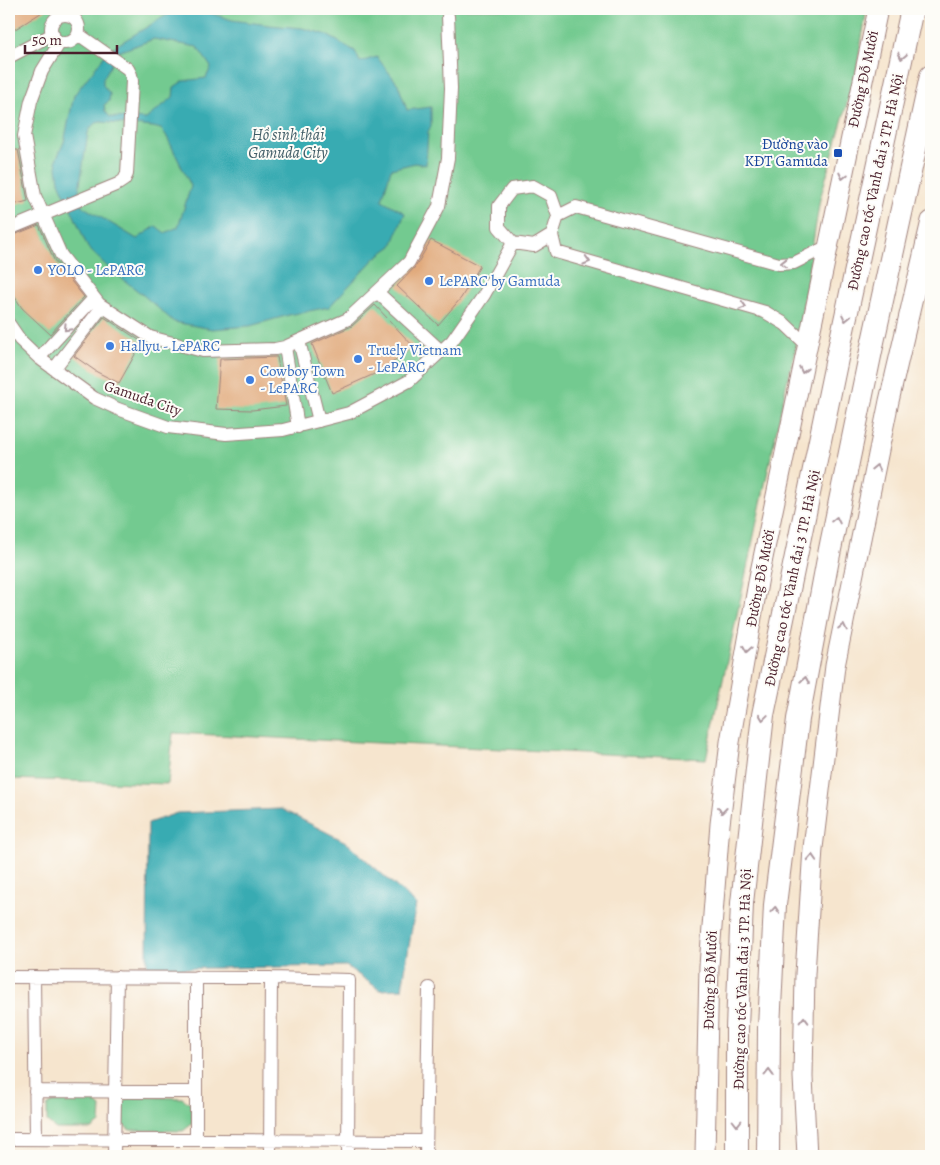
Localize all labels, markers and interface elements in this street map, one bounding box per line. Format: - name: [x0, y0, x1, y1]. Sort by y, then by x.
- scale bar: [25, 22, 118, 54]
- street label: Đường Đỗ Mười: [843, 28, 883, 130]
- text: 50 m: [32, 30, 62, 50]
- one-way arrow: [897, 52, 908, 61]
- street label: Đường cao tốc Vành đai 3 TP. Hà Nội: [842, 72, 908, 292]
- water label: Hồ sinh thái Gamuda City: [248, 124, 328, 164]
- place label: Đường vào KĐT Gamuda: [744, 134, 828, 171]
- marker: Đường vào KĐT Gamuda: [832, 147, 844, 159]
- one-way arrow: [838, 172, 849, 181]
- one-way arrow: [582, 255, 590, 265]
- one-way arrow: [779, 258, 787, 268]
- place label: YOLO - LePARC: [47, 260, 144, 280]
- marker: YOLO - LePARC: [32, 264, 44, 276]
- place label: LePARC by Gamuda: [439, 271, 560, 291]
- marker: LePARC by Gamuda: [423, 275, 435, 287]
- one-way arrow: [738, 300, 746, 310]
- one-way arrow: [841, 314, 852, 322]
- one-way arrow: [63, 323, 72, 332]
- place label: Hallyu - LePARC: [120, 336, 220, 356]
- marker: Hallyu - LePARC: [104, 340, 116, 352]
- place label: Truely Vietnam - LePARC: [368, 340, 462, 377]
- marker: Truely Vietnam - LePARC: [352, 353, 364, 365]
- place label: Cowboy Town - LePARC: [260, 361, 345, 398]
- one-way arrow: [798, 365, 808, 374]
- marker: Cowboy Town - LePARC: [244, 374, 256, 386]
- street label: Gamuda City: [102, 375, 185, 421]
- one-way arrow: [870, 464, 880, 473]
- street label: Đường cao tốc Vành đai 3 TP. Hà Nội: [759, 468, 825, 688]
- one-way arrow: [830, 516, 841, 525]
- street label: Đường Đỗ Mười: [741, 527, 779, 629]
- one-way arrow: [837, 623, 847, 632]
- one-way arrow: [742, 645, 752, 654]
- one-way arrow: [800, 675, 810, 684]
- one-way arrow: [759, 713, 769, 721]
- one-way arrow: [717, 806, 728, 814]
- one-way arrow: [807, 854, 818, 862]
- street label: Đường cao tốc Vành đai 3 TP. Hà Nội: [728, 868, 756, 1090]
- one-way arrow: [770, 906, 781, 914]
- street label: Đường Đỗ Mười: [698, 930, 722, 1030]
- one-way arrow: [799, 1016, 809, 1024]
- one-way arrow: [764, 1068, 774, 1076]
- one-way arrow: [732, 1120, 742, 1127]

